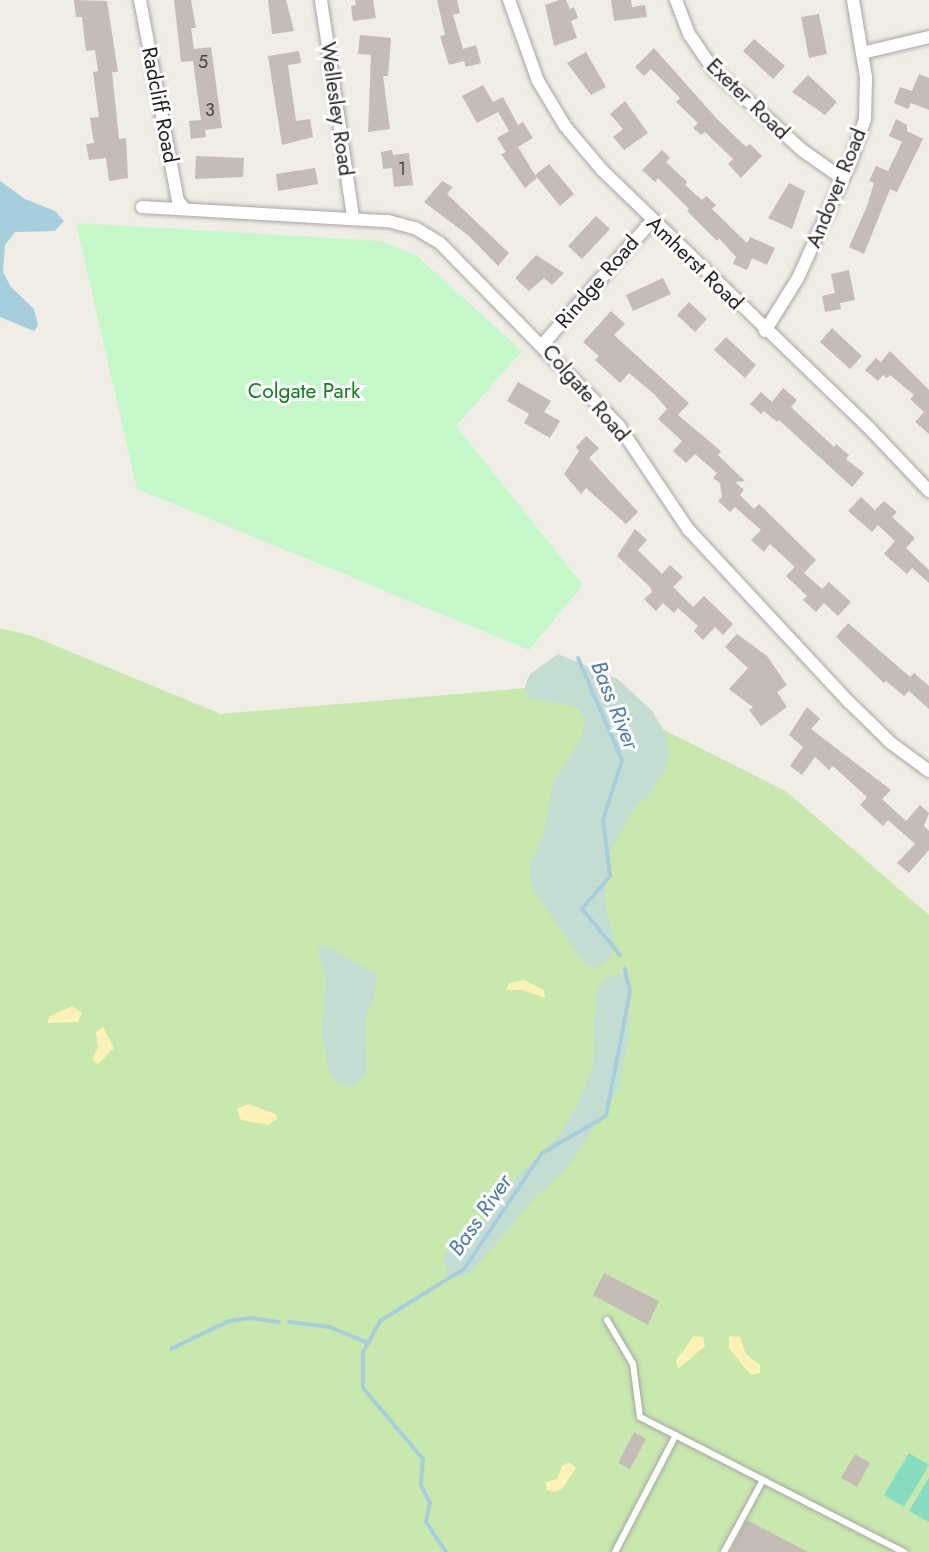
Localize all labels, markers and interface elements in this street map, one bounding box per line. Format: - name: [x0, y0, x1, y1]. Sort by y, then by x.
- street label: Wellesley Road: [315, 40, 359, 178]
- street label: Radcliff Road: [136, 45, 184, 165]
- house number: 5: [198, 51, 208, 73]
- street label: Exeter Road: [701, 53, 795, 145]
- house number: 3: [205, 99, 215, 121]
- street label: Andover Road: [801, 125, 871, 251]
- house number: 1: [398, 158, 406, 180]
- street label: Amherst Road: [642, 211, 748, 315]
- street label: Rindge Road: [550, 230, 644, 334]
- street label: Colgate Road: [537, 339, 635, 447]
- park label: Colgate Park: [248, 378, 360, 404]
- water label: Bass River: [585, 657, 645, 753]
- water label: Bass River: [443, 1169, 517, 1261]

